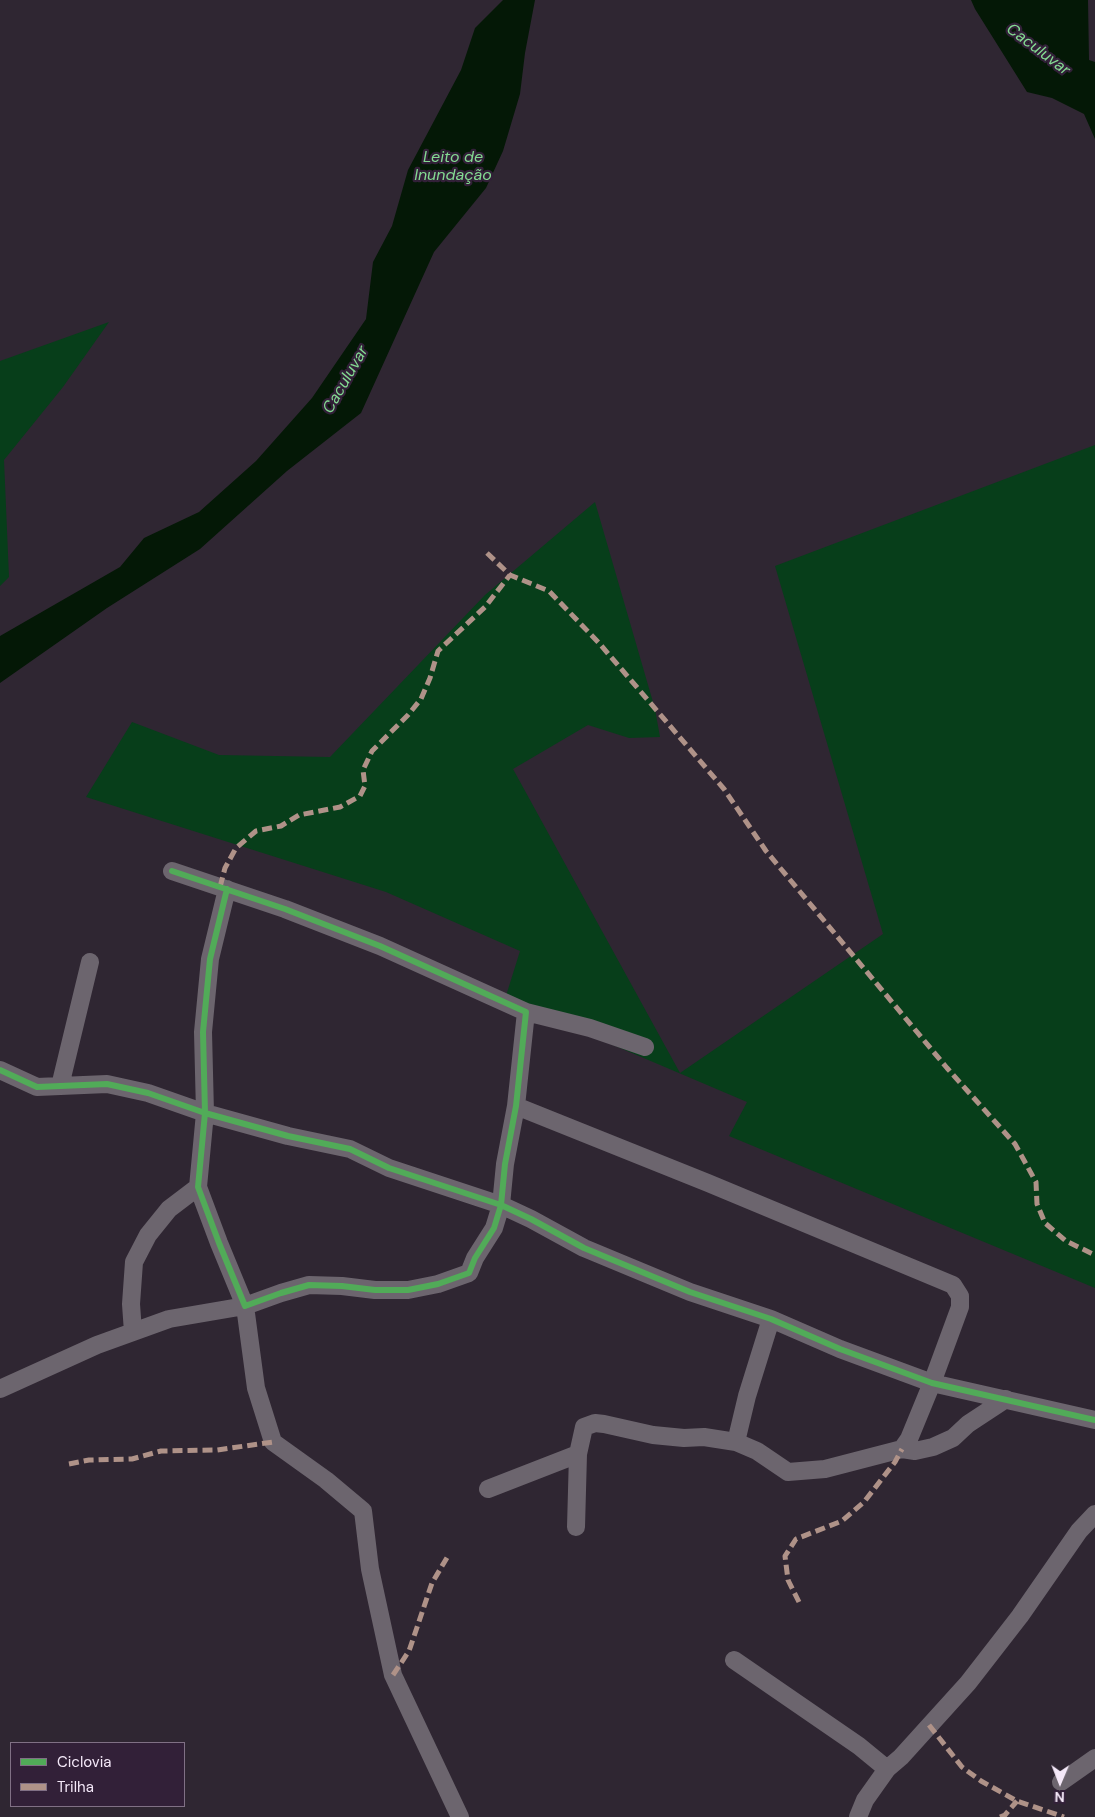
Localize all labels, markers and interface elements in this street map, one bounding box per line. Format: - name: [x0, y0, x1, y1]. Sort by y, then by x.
- water label: Caculuvar: [1002, 20, 1074, 80]
- water label: Leito de Inundação: [414, 148, 492, 186]
- water label: Caculuvar: [319, 343, 373, 417]
- legend: [10, 1742, 185, 1807]
- text: Ciclovia: [57, 1752, 111, 1772]
- north arrow: [1035, 1757, 1085, 1807]
- text: Trilha: [57, 1777, 94, 1797]
- text: N: [1054, 1788, 1065, 1806]

